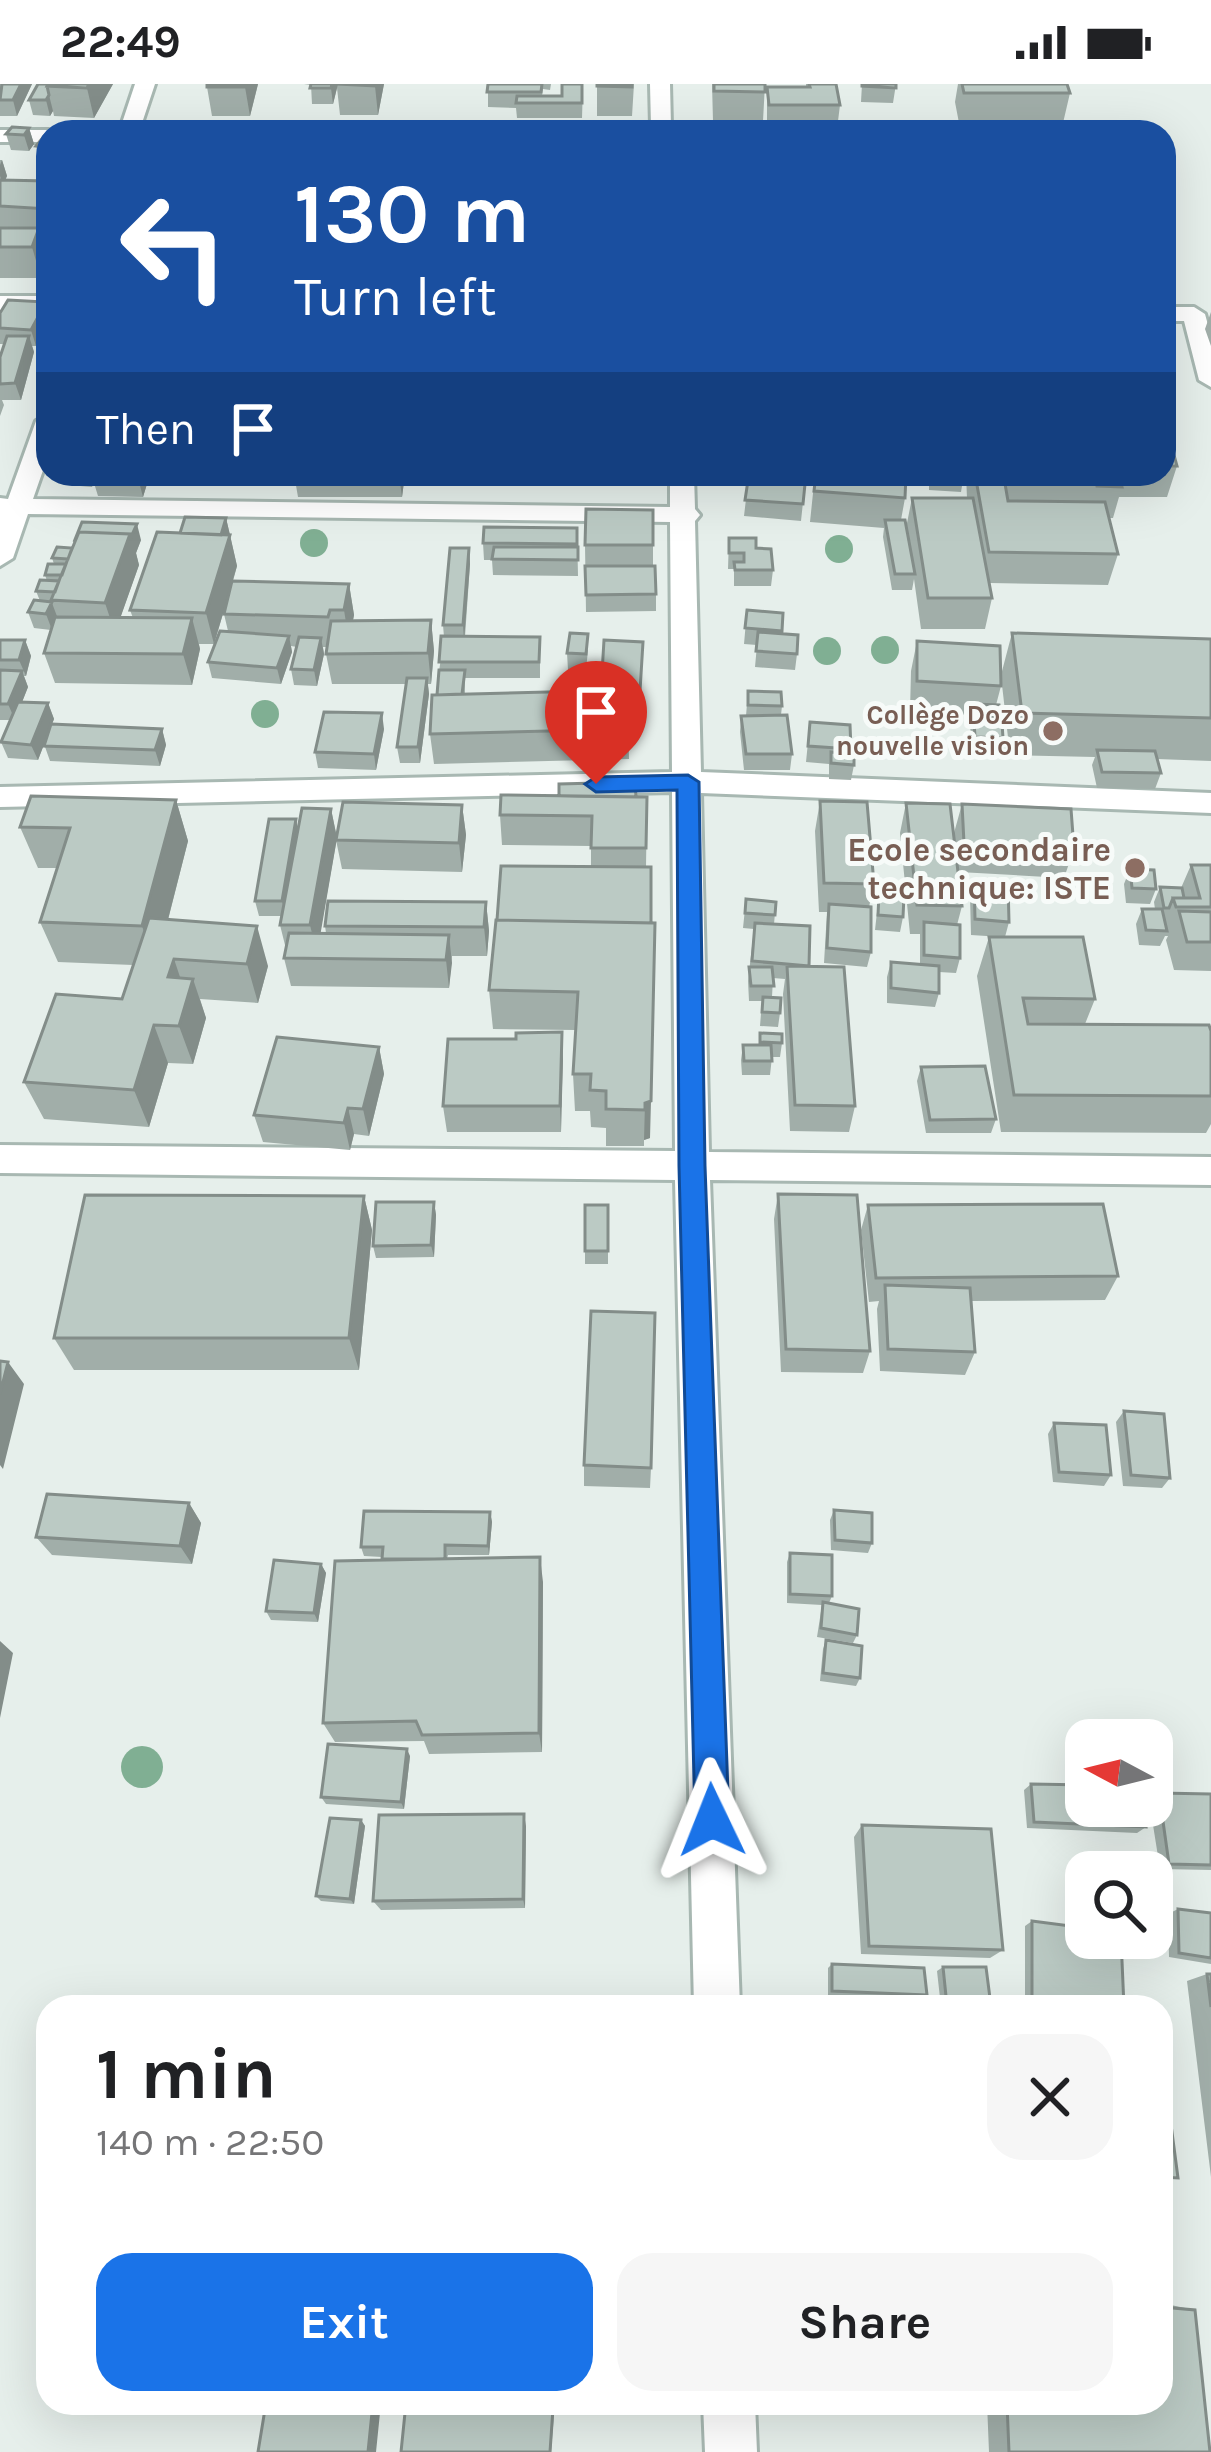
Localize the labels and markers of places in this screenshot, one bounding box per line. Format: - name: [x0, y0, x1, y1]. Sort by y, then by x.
- pin: [545, 661, 647, 784]
- place label: Collège Dozo nouvelle vision: [836, 699, 1029, 762]
- marker: Collège Dozo nouvelle vision: [1040, 718, 1066, 744]
- place label: Ecole secondaire technique: ISTE: [847, 831, 1111, 908]
- marker: Ecole secondaire technique: ISTE: [1122, 855, 1148, 881]

